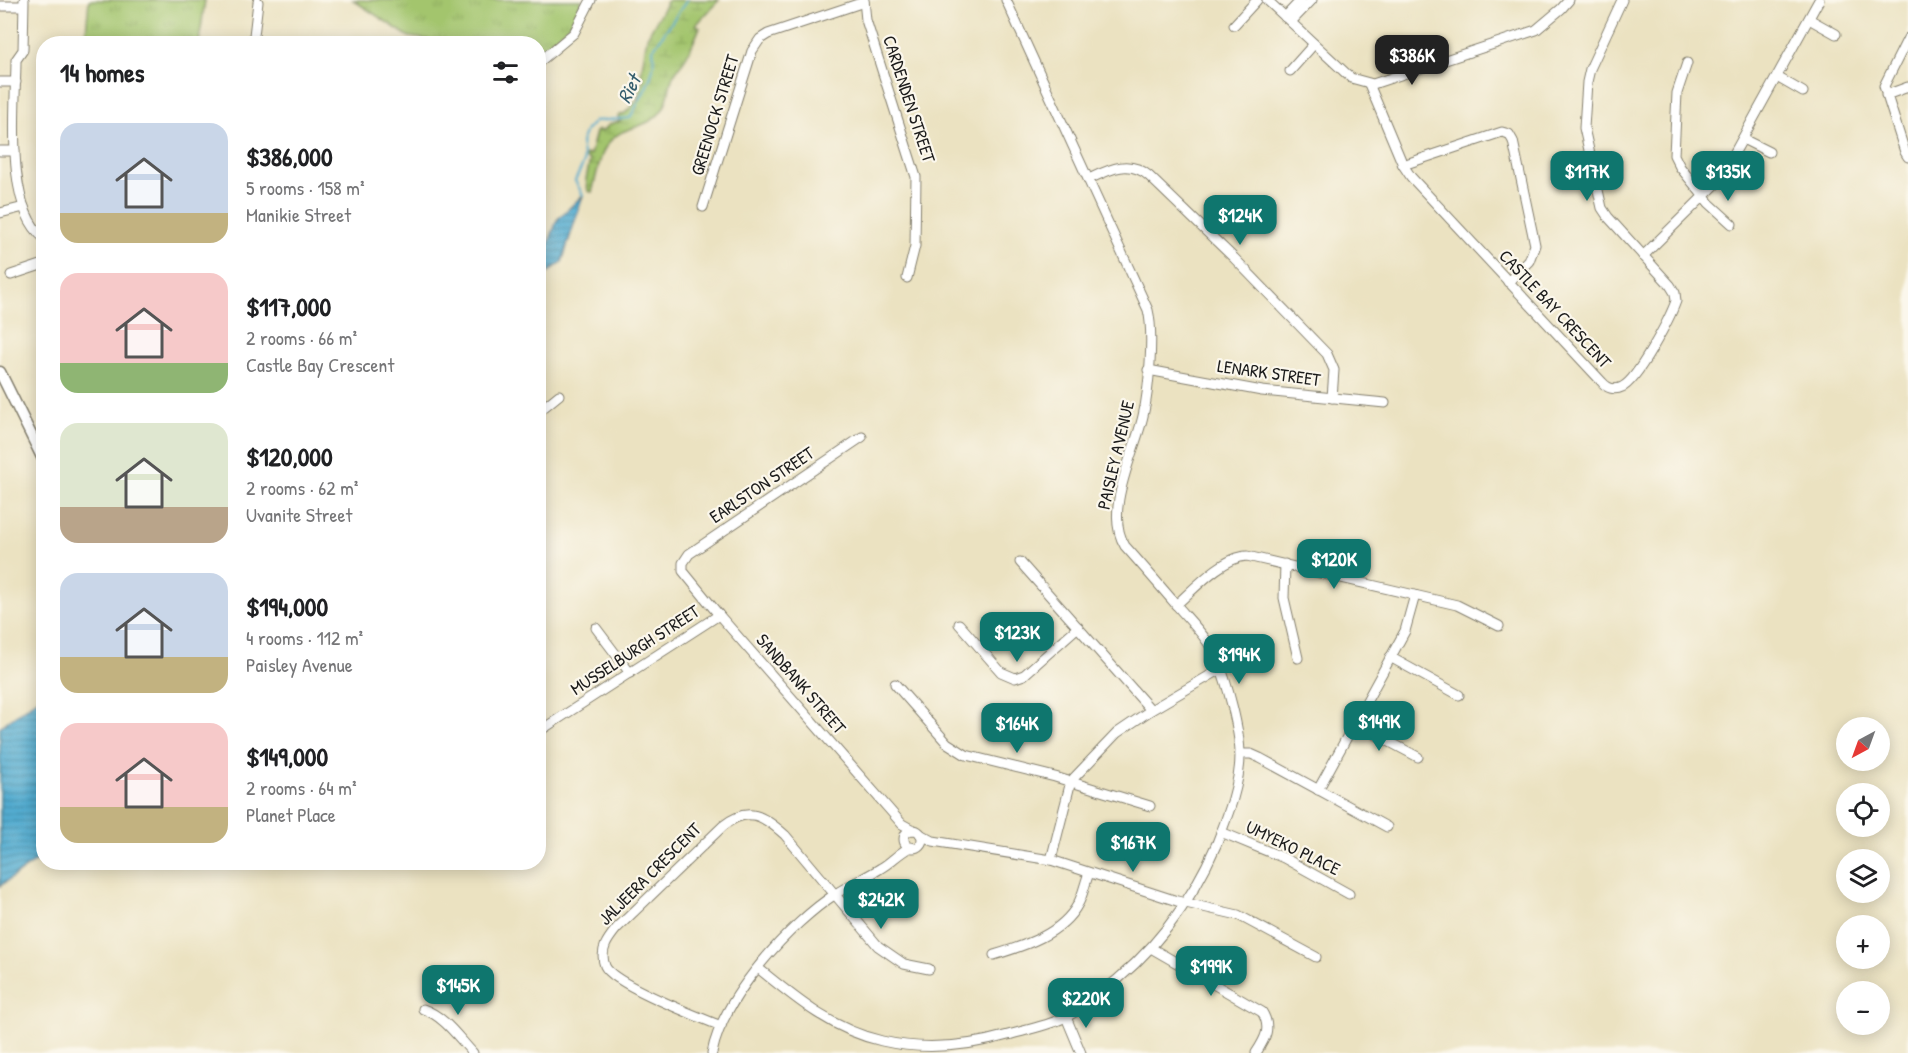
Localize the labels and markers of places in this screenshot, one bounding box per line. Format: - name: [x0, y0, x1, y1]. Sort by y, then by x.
- pin: $386K: [1370, 35, 1454, 86]
- pin: $117K: [1545, 151, 1629, 202]
- pin: $135K: [1686, 151, 1770, 202]
- pin: $124K: [1198, 195, 1282, 246]
- pin: $120K: [1292, 539, 1376, 590]
- pin: $123K: [975, 612, 1059, 663]
- pin: $194K: [1197, 634, 1281, 685]
- pin: $149K: [1337, 701, 1421, 752]
- pin: $164K: [975, 703, 1059, 754]
- pin: $167K: [1091, 822, 1175, 873]
- pin: $242K: [839, 879, 923, 930]
- pin: $199K: [1169, 946, 1253, 997]
- pin: $145K: [416, 965, 500, 1016]
- pin: $220K: [1044, 978, 1128, 1029]

